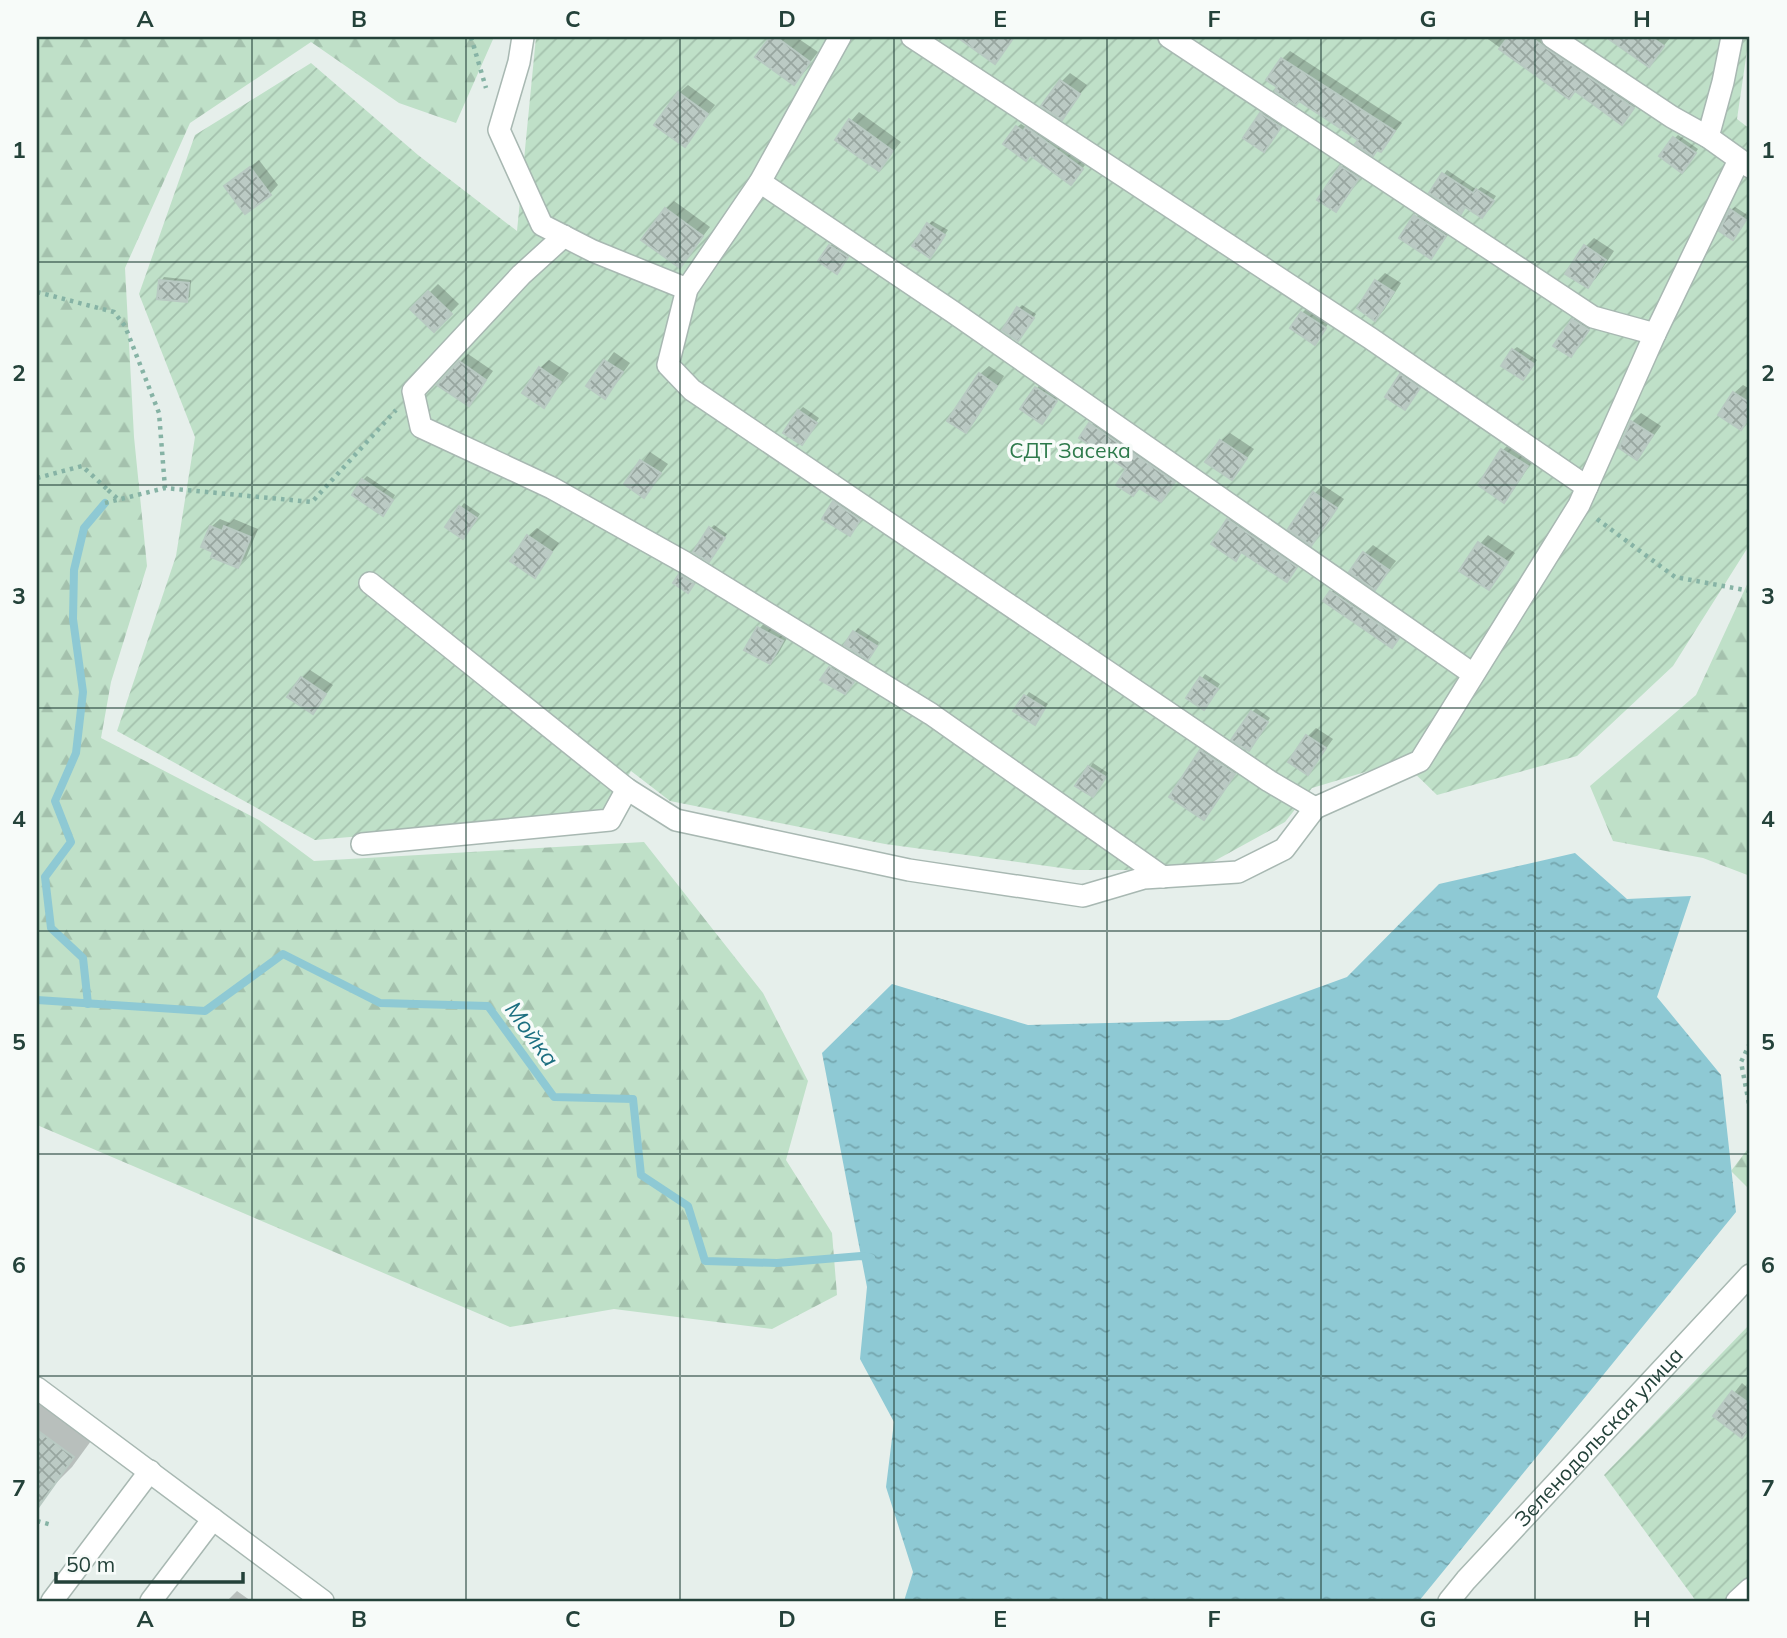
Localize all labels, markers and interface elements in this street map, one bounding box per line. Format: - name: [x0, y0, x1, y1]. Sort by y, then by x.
- text: A: [136, 4, 154, 33]
- text: B: [351, 4, 367, 33]
- text: C: [565, 4, 581, 33]
- text: D: [778, 4, 796, 33]
- text: E: [993, 4, 1007, 33]
- text: F: [1207, 4, 1221, 33]
- text: G: [1419, 4, 1437, 33]
- text: H: [1633, 4, 1651, 33]
- text: 1: [12, 135, 26, 164]
- text: 1: [1761, 135, 1775, 164]
- text: 2: [12, 358, 26, 387]
- text: 2: [1761, 358, 1775, 387]
- park label: СДТ Засека: [1009, 437, 1131, 463]
- text: 3: [12, 581, 26, 610]
- text: 3: [1761, 581, 1775, 610]
- text: 4: [12, 804, 26, 833]
- text: 4: [1761, 804, 1775, 833]
- water label: Мойка: [499, 996, 566, 1072]
- text: 5: [12, 1027, 26, 1056]
- text: 5: [1761, 1027, 1775, 1056]
- text: 6: [12, 1250, 26, 1279]
- text: 6: [1761, 1250, 1775, 1279]
- street label: Зеленодольская улица: [1508, 1342, 1688, 1532]
- text: 7: [12, 1473, 26, 1502]
- text: 7: [1761, 1473, 1775, 1502]
- scale bar: [56, 1540, 243, 1584]
- text: 50 m: [66, 1551, 115, 1577]
- text: A: [136, 1604, 154, 1633]
- text: B: [351, 1604, 367, 1633]
- text: C: [565, 1604, 581, 1633]
- text: D: [778, 1604, 796, 1633]
- text: E: [993, 1604, 1007, 1633]
- text: F: [1207, 1604, 1221, 1633]
- text: G: [1419, 1604, 1437, 1633]
- text: H: [1633, 1604, 1651, 1633]

